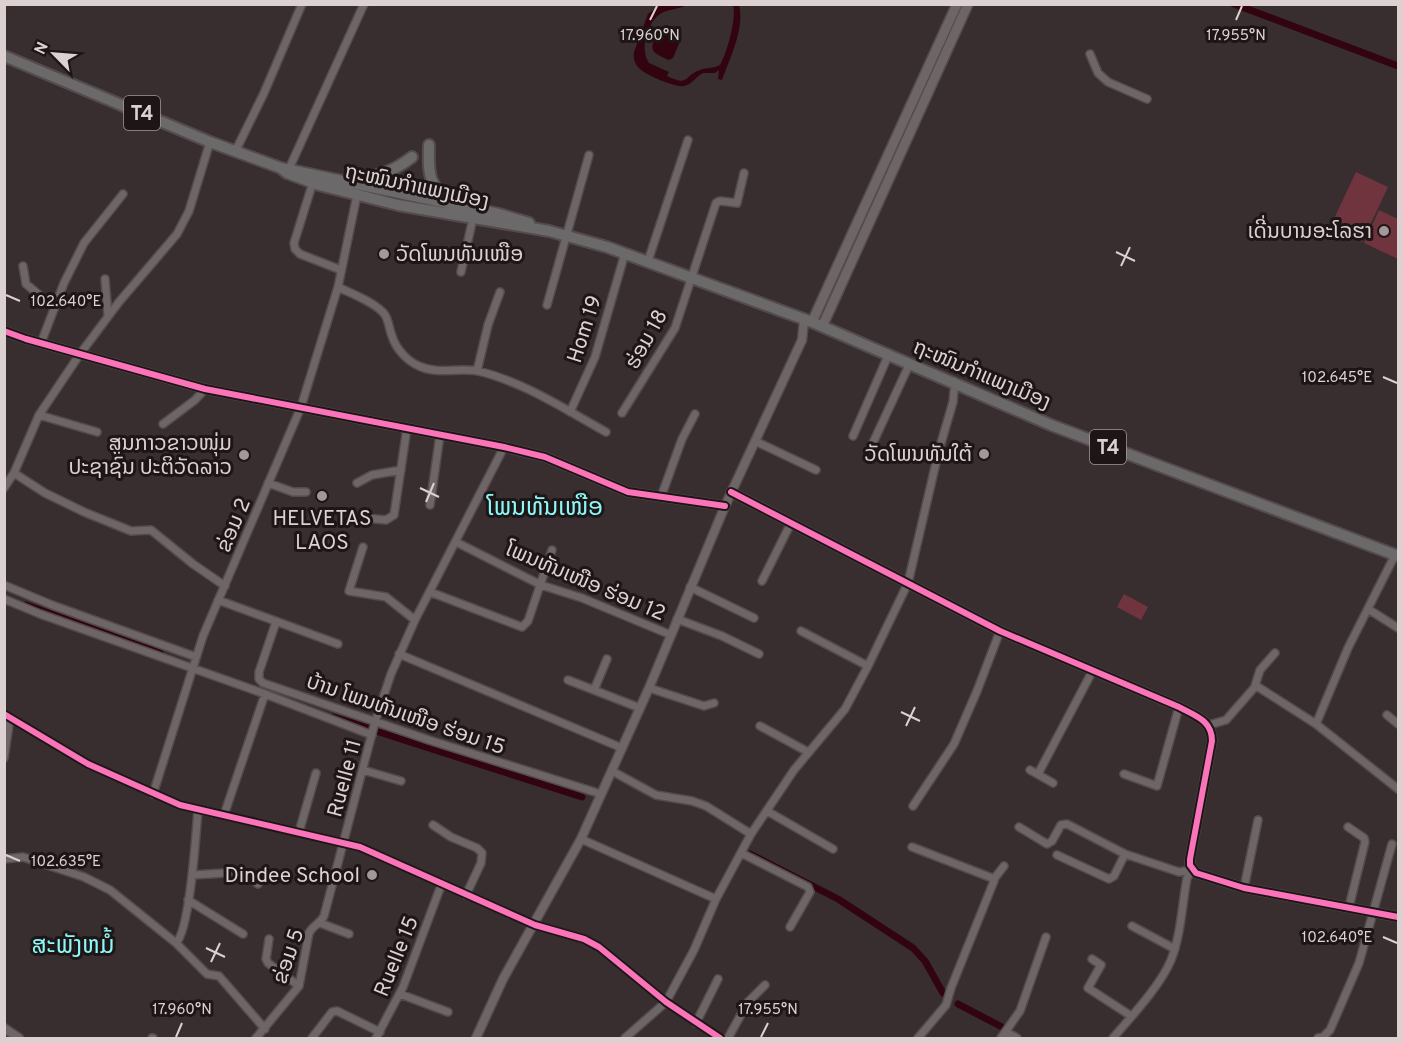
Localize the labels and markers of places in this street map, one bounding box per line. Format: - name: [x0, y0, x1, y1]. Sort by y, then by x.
- place label: ເດີ່ນບານອະໂລຮາ: [1248, 215, 1372, 246]
- marker: ເດີ່ນບານອະໂລຮາ: [1377, 224, 1391, 238]
- place label: ວັດໂພນທັນເໜືອ: [396, 241, 523, 269]
- marker: ວັດໂພນທັນເໜືອ: [377, 247, 391, 261]
- place label: ສູນກາວຂາວໜຸ່ມ ປະຊາຊົນ ປະຕິວັດລາວ: [69, 431, 232, 482]
- place label: ວັດໂພນທັນໃຕ້: [865, 442, 973, 469]
- marker: ວັດໂພນທັນໃຕ້: [977, 447, 991, 461]
- marker: ສູນກາວຂາວໜຸ່ມ ປະຊາຊົນ ປະຕິວັດລາວ: [237, 448, 251, 462]
- marker: HELVETAS LAOS: [315, 489, 329, 503]
- place label: HELVETAS LAOS: [273, 506, 372, 557]
- place label: Dindee School: [224, 863, 360, 890]
- marker: Dindee School: [365, 868, 379, 882]

